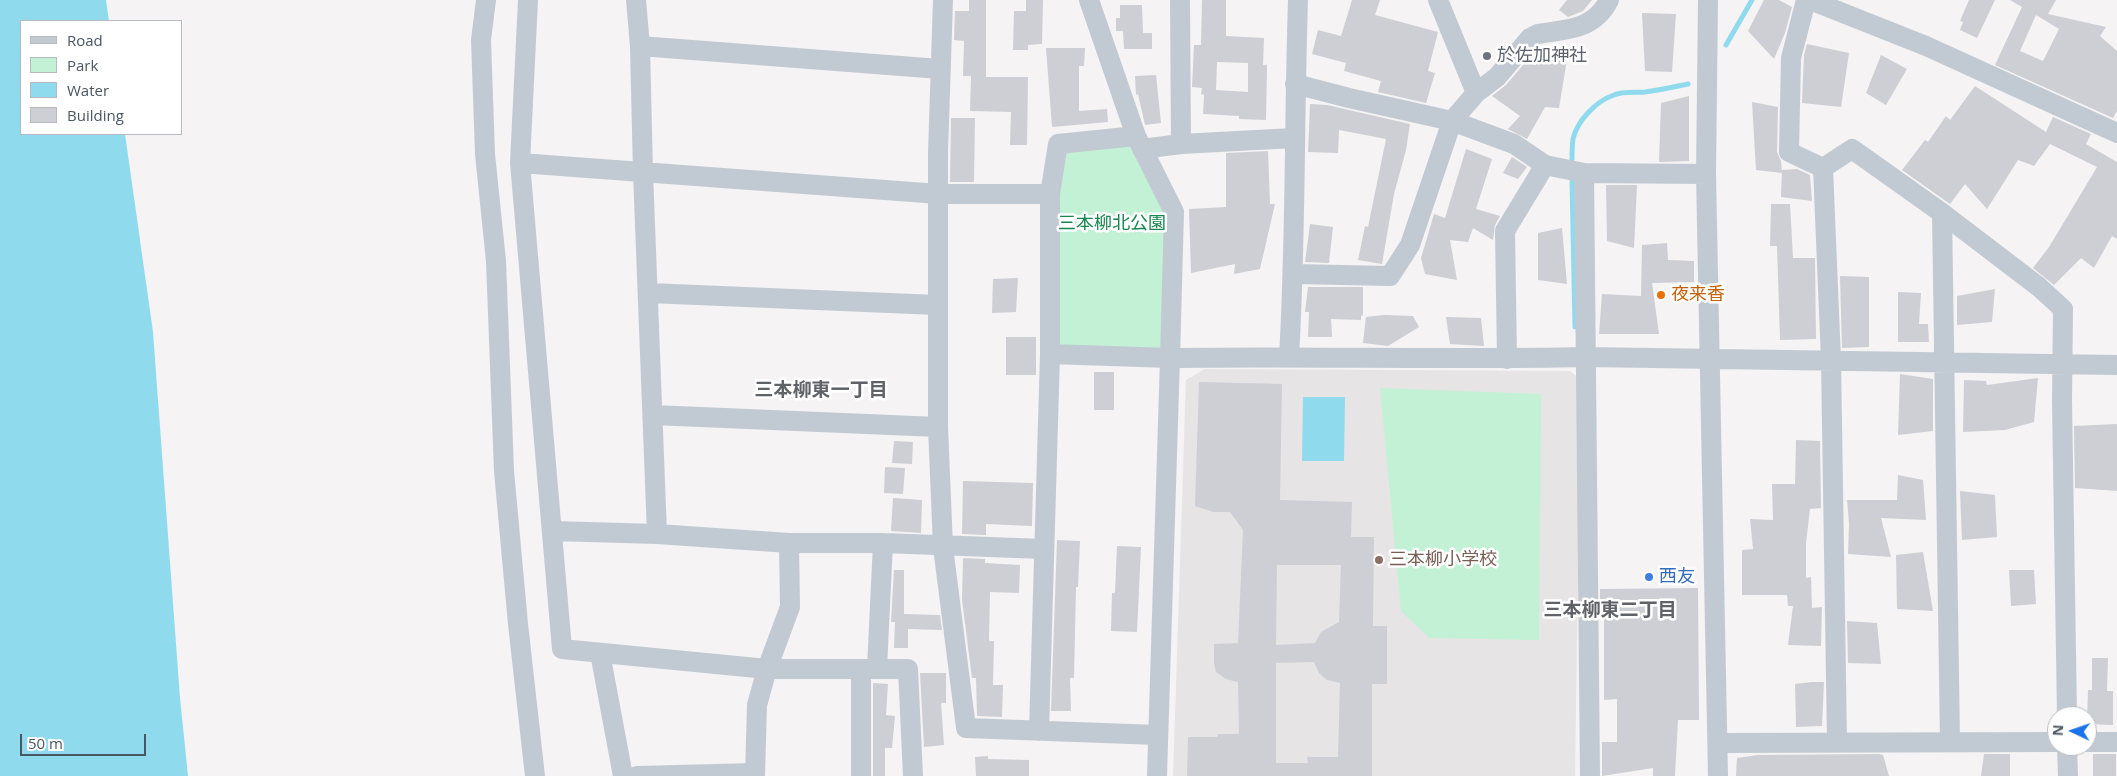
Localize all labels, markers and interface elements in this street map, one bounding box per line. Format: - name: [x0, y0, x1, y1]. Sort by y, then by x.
- legend: [20, 20, 182, 135]
- text: Road: [67, 30, 103, 50]
- place label: 於佐加神社: [1497, 45, 1587, 67]
- marker: 於佐加神社: [1481, 50, 1493, 62]
- text: Park: [67, 55, 98, 75]
- text: Water: [67, 80, 109, 100]
- text: Building: [67, 105, 124, 125]
- park label: 三本柳北公園: [1058, 213, 1166, 235]
- place label: 夜来香: [1671, 284, 1725, 306]
- marker: 夜来香: [1655, 289, 1667, 301]
- district label: 三本柳東一丁目: [755, 380, 887, 402]
- place label: 三本柳小学校: [1389, 549, 1497, 571]
- marker: 三本柳小学校: [1373, 554, 1385, 566]
- place label: 西友: [1659, 566, 1695, 588]
- marker: 西友: [1643, 571, 1655, 583]
- district label: 三本柳東二丁目: [1544, 600, 1676, 622]
- north arrow: [2047, 706, 2097, 756]
- scale bar: [22, 724, 149, 756]
- text: N: [2048, 724, 2067, 736]
- text: 50 m: [28, 733, 63, 753]

